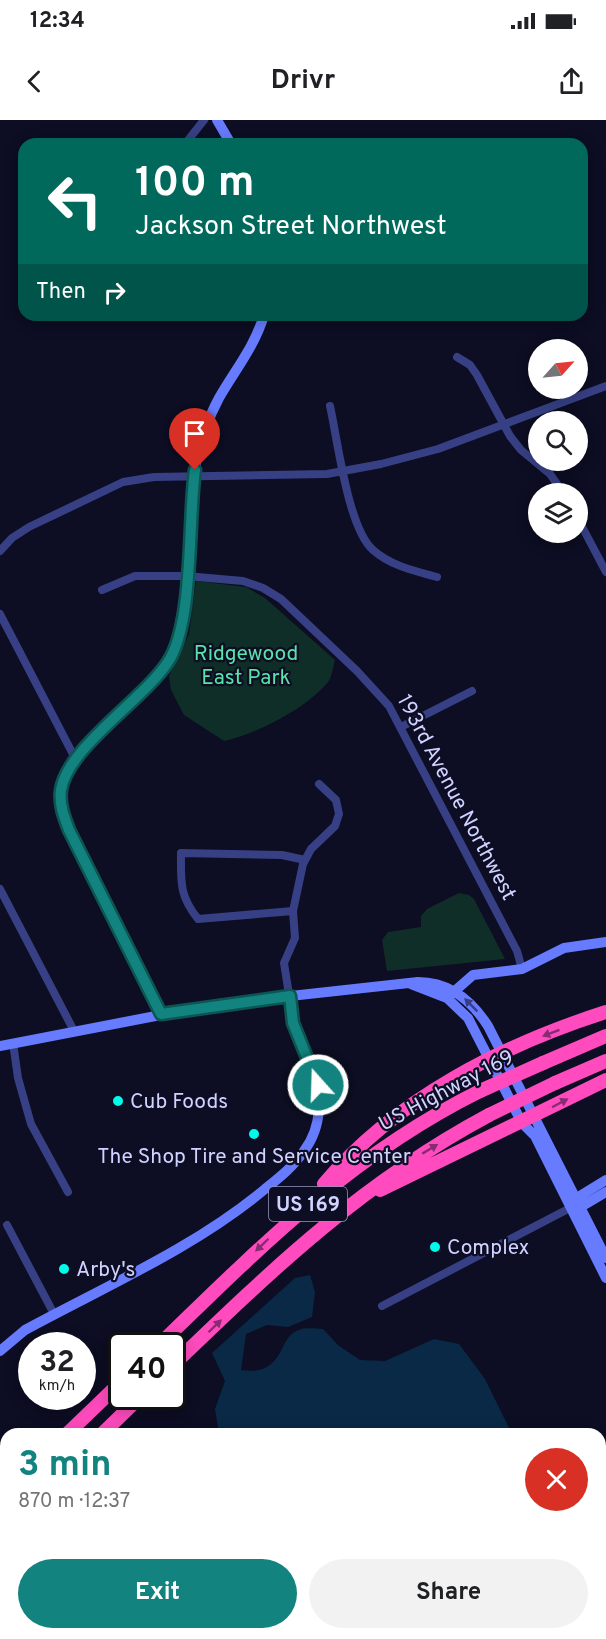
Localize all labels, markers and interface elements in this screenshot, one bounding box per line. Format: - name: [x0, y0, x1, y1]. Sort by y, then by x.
- text: 12:34: [30, 8, 85, 35]
- text: Drivr: [271, 64, 335, 98]
- icon: back: [18, 65, 51, 98]
- icon: share: [555, 65, 588, 98]
- text: 100 m: [135, 158, 254, 211]
- icon: left: [36, 162, 114, 240]
- text: Jackson Street Northwest: [135, 210, 447, 244]
- icon: right: [98, 276, 131, 309]
- text: Then: [36, 279, 86, 306]
- north arrow: [528, 339, 588, 399]
- map controls: [528, 339, 588, 543]
- pin: [169, 408, 220, 470]
- button: search: [528, 411, 588, 471]
- icon: arrive: [178, 417, 211, 450]
- button: layers: [528, 483, 588, 543]
- park label: Ridgewood East Park: [194, 641, 298, 692]
- street label: 193rd Avenue Northwest: [390, 690, 521, 905]
- one-way arrow: [464, 998, 479, 1012]
- one-way arrow: [542, 1029, 560, 1038]
- street label: US Highway 169: [374, 1044, 519, 1138]
- position arrow: [286, 1053, 350, 1117]
- place label: Cub Foods: [130, 1089, 228, 1116]
- marker: Cub Foods: [111, 1094, 125, 1108]
- one-way arrow: [552, 1098, 569, 1108]
- marker: The Shop Tire and Service Center: [247, 1127, 261, 1141]
- one-way arrow: [422, 1143, 438, 1154]
- place label: The Shop Tire and Service Center: [97, 1144, 411, 1171]
- road number: US 169: [269, 1187, 347, 1221]
- place label: Complex: [447, 1235, 529, 1262]
- one-way arrow: [255, 1238, 269, 1252]
- marker: Complex: [428, 1240, 442, 1254]
- place label: Arby's: [76, 1257, 135, 1284]
- marker: Arby's: [57, 1262, 71, 1276]
- one-way arrow: [207, 1319, 221, 1333]
- speed limit sign: 40: [108, 1332, 186, 1410]
- text: 32: [39, 1345, 75, 1382]
- text: km/h: [39, 1377, 75, 1396]
- text: 3 min: [18, 1443, 112, 1489]
- button: close: [525, 1448, 588, 1511]
- text: 870 m · 12:37: [18, 1489, 130, 1515]
- button: Exit: [18, 1559, 297, 1628]
- button: Share: [309, 1559, 588, 1628]

